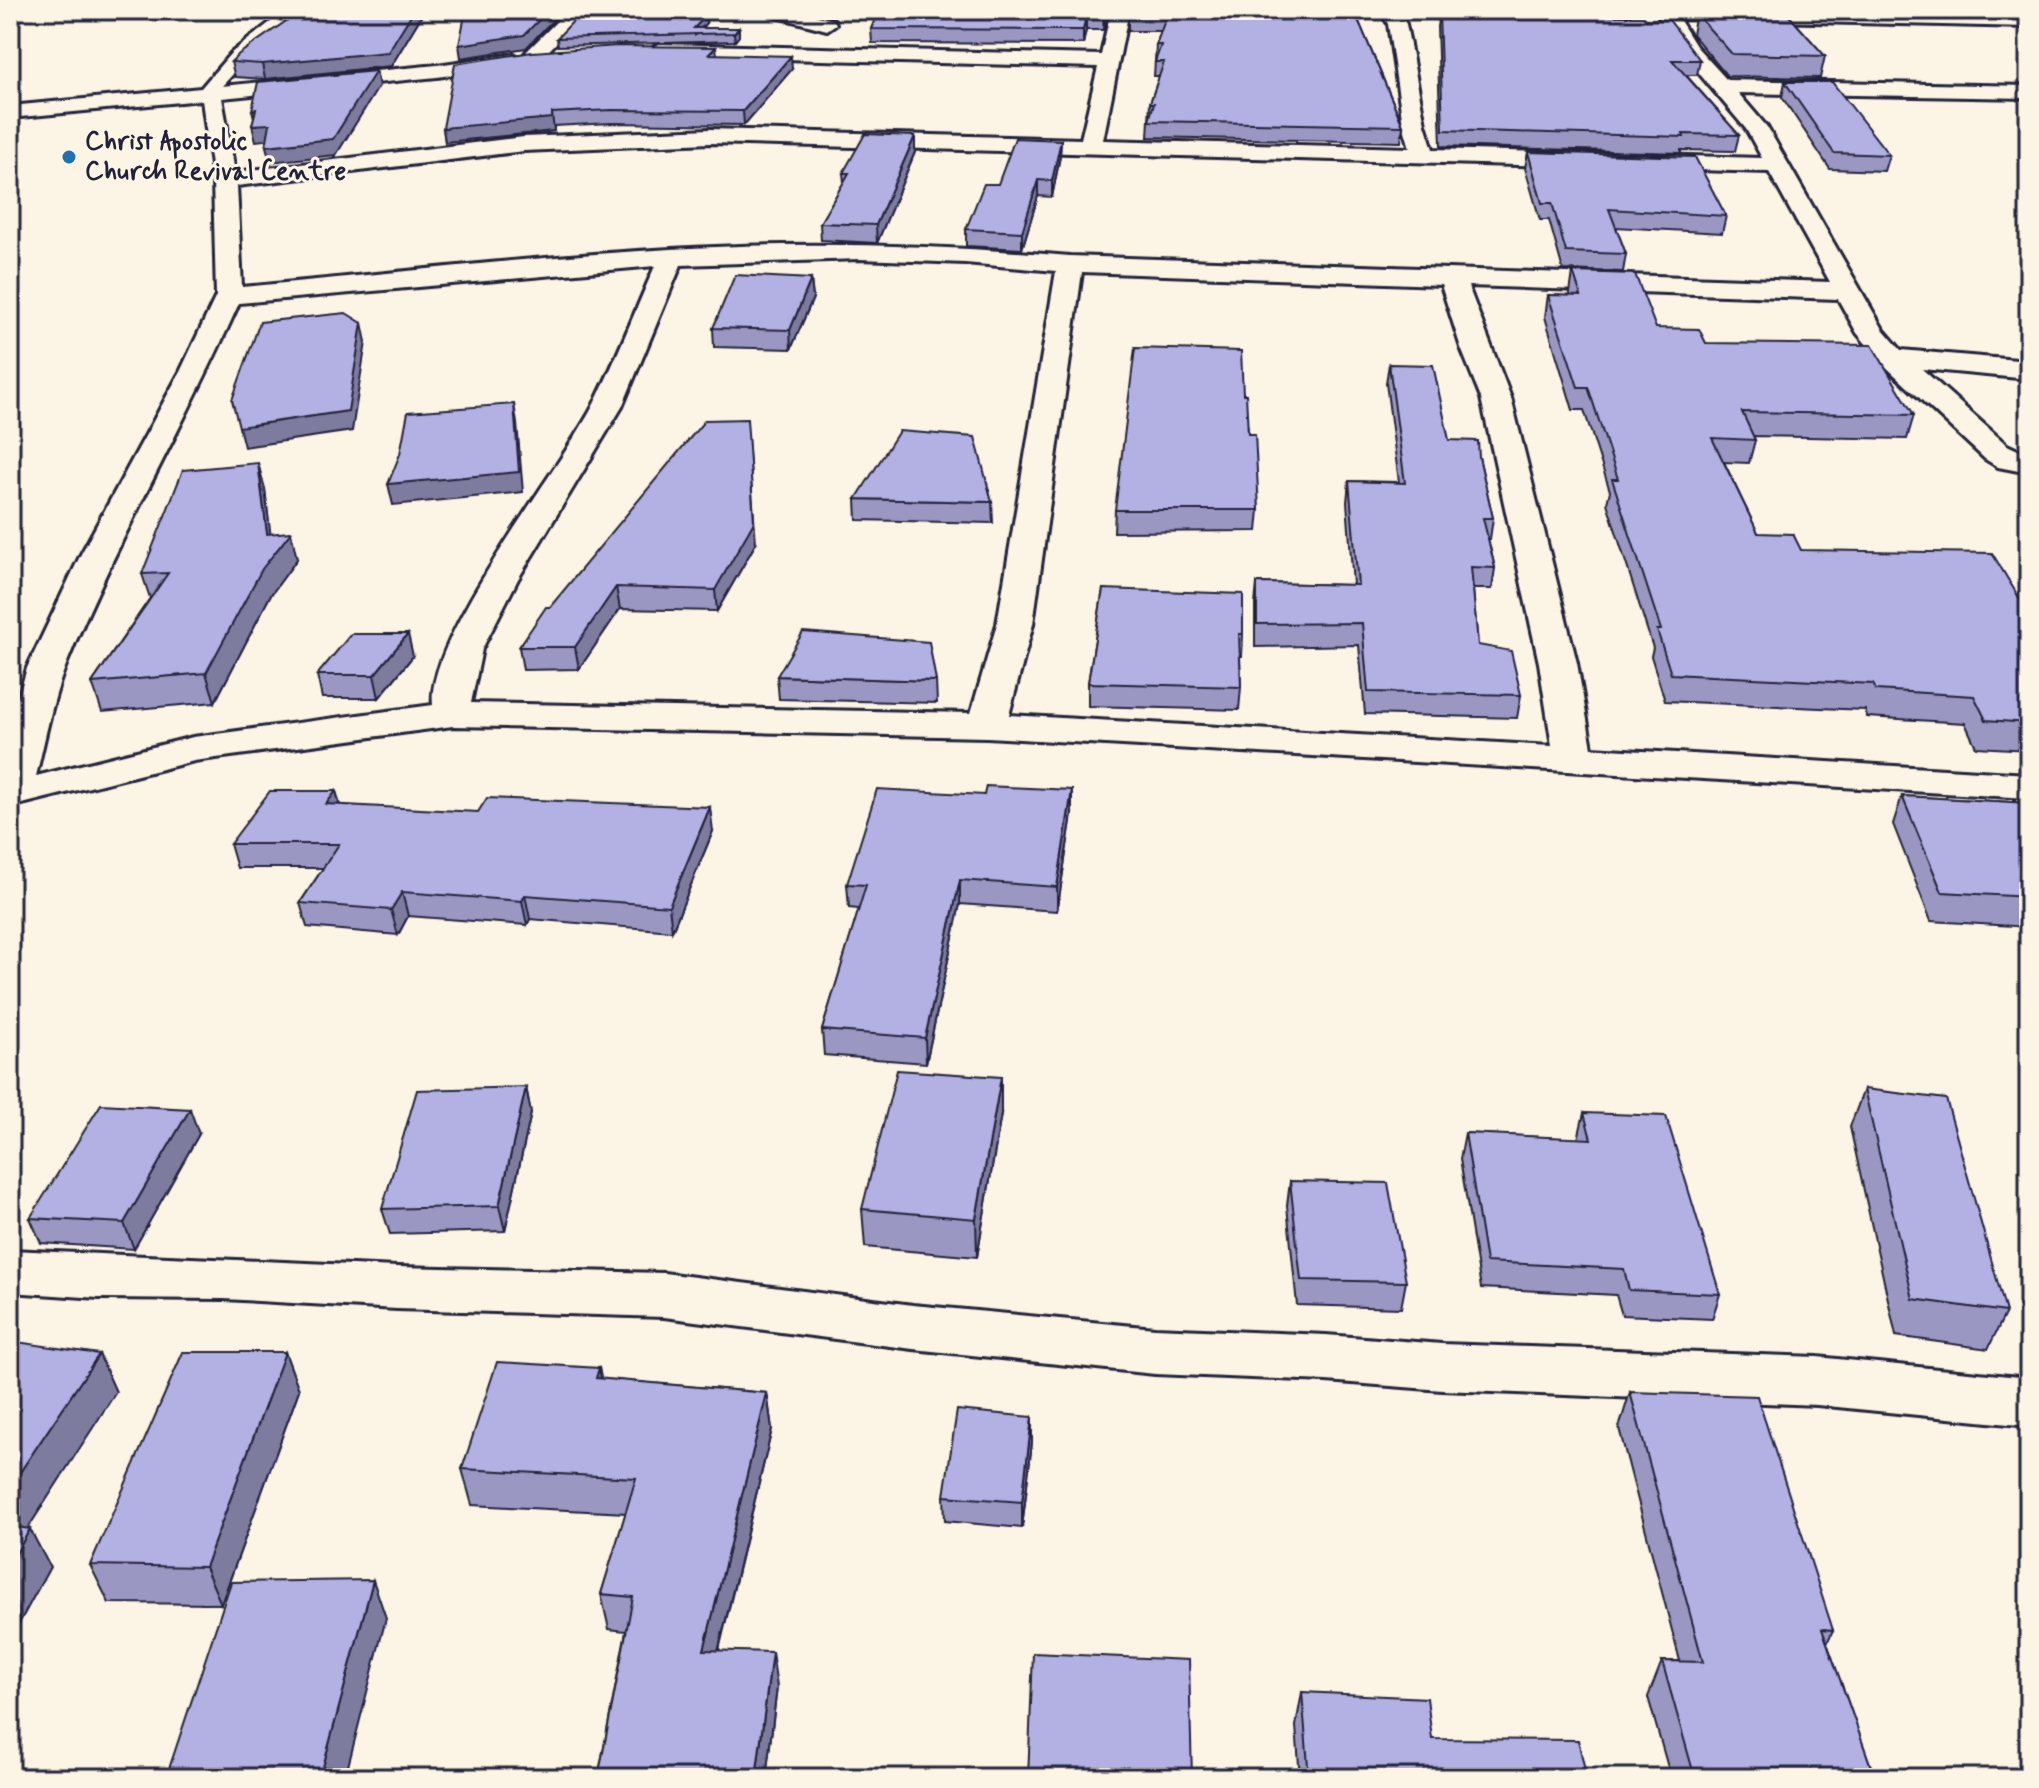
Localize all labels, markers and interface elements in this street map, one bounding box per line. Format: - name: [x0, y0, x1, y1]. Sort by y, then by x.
- place label: Christ Apostolic Church Revival Centre: [85, 125, 346, 189]
- marker: Christ Apostolic Church Revival Centre: [60, 148, 78, 166]

